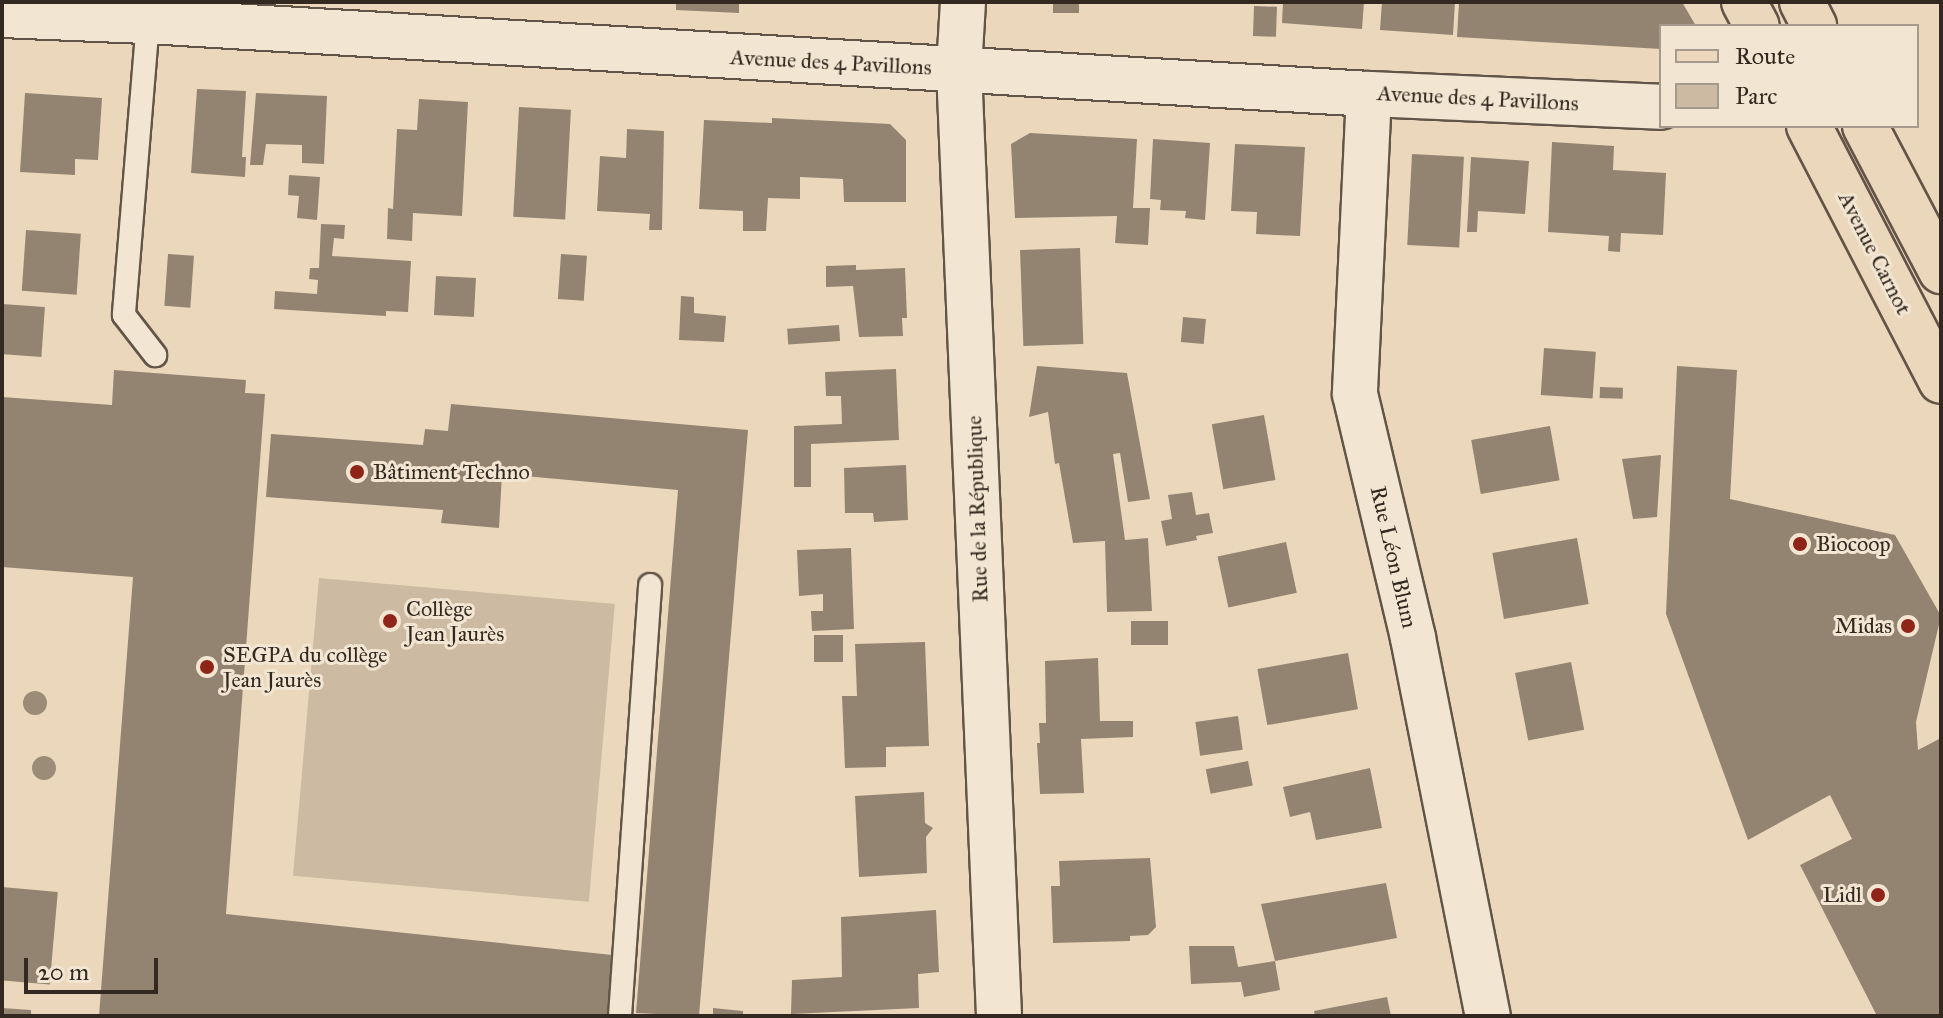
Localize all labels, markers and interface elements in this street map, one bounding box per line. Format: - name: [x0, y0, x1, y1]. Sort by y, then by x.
- legend: [1659, 24, 1919, 128]
- text: Route: [1735, 41, 1795, 71]
- street label: Avenue des 4 Pavillons: [730, 44, 932, 80]
- street label: Avenue des 4 Pavillons: [1377, 80, 1579, 116]
- text: Parc: [1735, 81, 1777, 111]
- street label: Avenue Carnot: [1833, 187, 1917, 319]
- street label: Rue de la République: [961, 415, 993, 603]
- place label: Bâtiment Techno: [373, 459, 530, 485]
- marker: Bâtiment Techno: [348, 463, 366, 481]
- street label: Rue Léon Blum: [1365, 483, 1423, 631]
- place label: Biocoop: [1816, 531, 1890, 557]
- marker: Biocoop: [1791, 535, 1809, 553]
- place label: Collège Jean Jaurès: [406, 595, 504, 646]
- marker: Collège Jean Jaurès: [381, 612, 399, 630]
- place label: Midas: [1835, 613, 1892, 639]
- marker: Midas: [1899, 617, 1917, 635]
- place label: SEGPA du collège Jean Jaurès: [223, 641, 387, 692]
- marker: SEGPA du collège Jean Jaurès: [198, 658, 216, 676]
- place label: Lidl: [1823, 882, 1862, 908]
- marker: Lidl: [1869, 886, 1887, 904]
- scale bar: [28, 942, 162, 992]
- text: 20 m: [38, 957, 89, 987]

